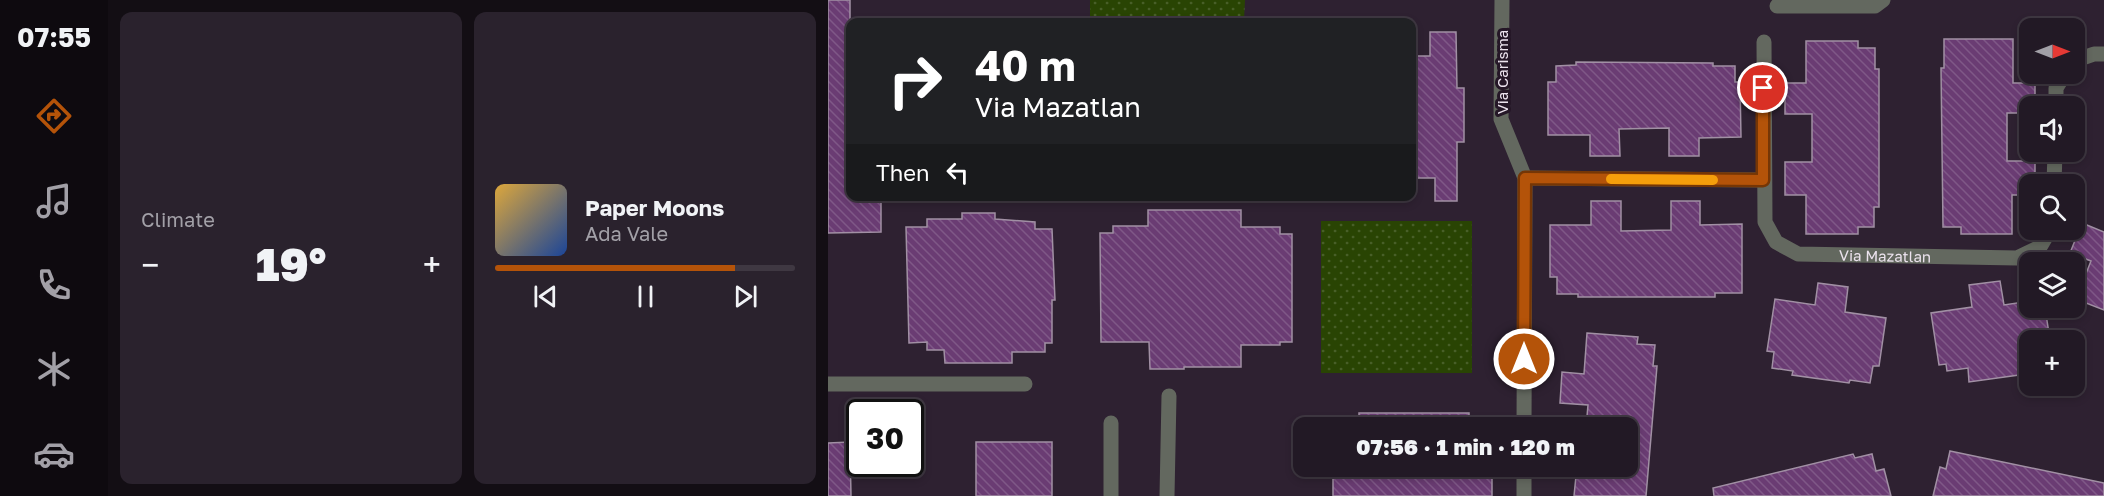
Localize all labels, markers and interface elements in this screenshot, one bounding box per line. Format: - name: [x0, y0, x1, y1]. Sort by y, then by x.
- north arrow: [2019, 18, 2085, 84]
- map controls: [2019, 18, 2085, 396]
- text: 07:55: [17, 21, 91, 53]
- street label: Via Carisma: [1493, 30, 1511, 114]
- text: 40 m: [975, 40, 1076, 90]
- icon: right: [876, 42, 954, 120]
- pin: [1737, 62, 1788, 113]
- icon: arrive: [1746, 71, 1779, 104]
- text: Via Mazatlan: [975, 91, 1141, 123]
- icon: directions: [33, 95, 75, 137]
- button: sound: [2019, 96, 2085, 162]
- icon: left: [941, 156, 974, 189]
- text: Then: [876, 159, 929, 186]
- button: search: [2019, 174, 2085, 240]
- icon: music: [33, 180, 75, 222]
- text: Paper Moons: [585, 194, 724, 221]
- text: Climate: [141, 207, 215, 231]
- text: Ada Vale: [585, 221, 668, 245]
- text: 19°: [256, 237, 326, 291]
- text: −: [141, 245, 159, 284]
- text: +: [423, 245, 441, 284]
- street label: Via Mazatlan: [1839, 246, 1931, 265]
- button: layers: [2019, 252, 2085, 318]
- icon: phone: [33, 264, 75, 306]
- icon: previous: [529, 280, 562, 313]
- icon: pause: [629, 280, 662, 313]
- icon: next: [729, 280, 762, 313]
- position arrow: [1492, 327, 1556, 391]
- button: +: [2019, 330, 2085, 396]
- icon: climate: [33, 348, 75, 390]
- speed limit sign: 30: [846, 399, 924, 477]
- icon: car: [33, 433, 75, 475]
- text: 07:56 · 1 min · 120 m: [1356, 433, 1575, 460]

